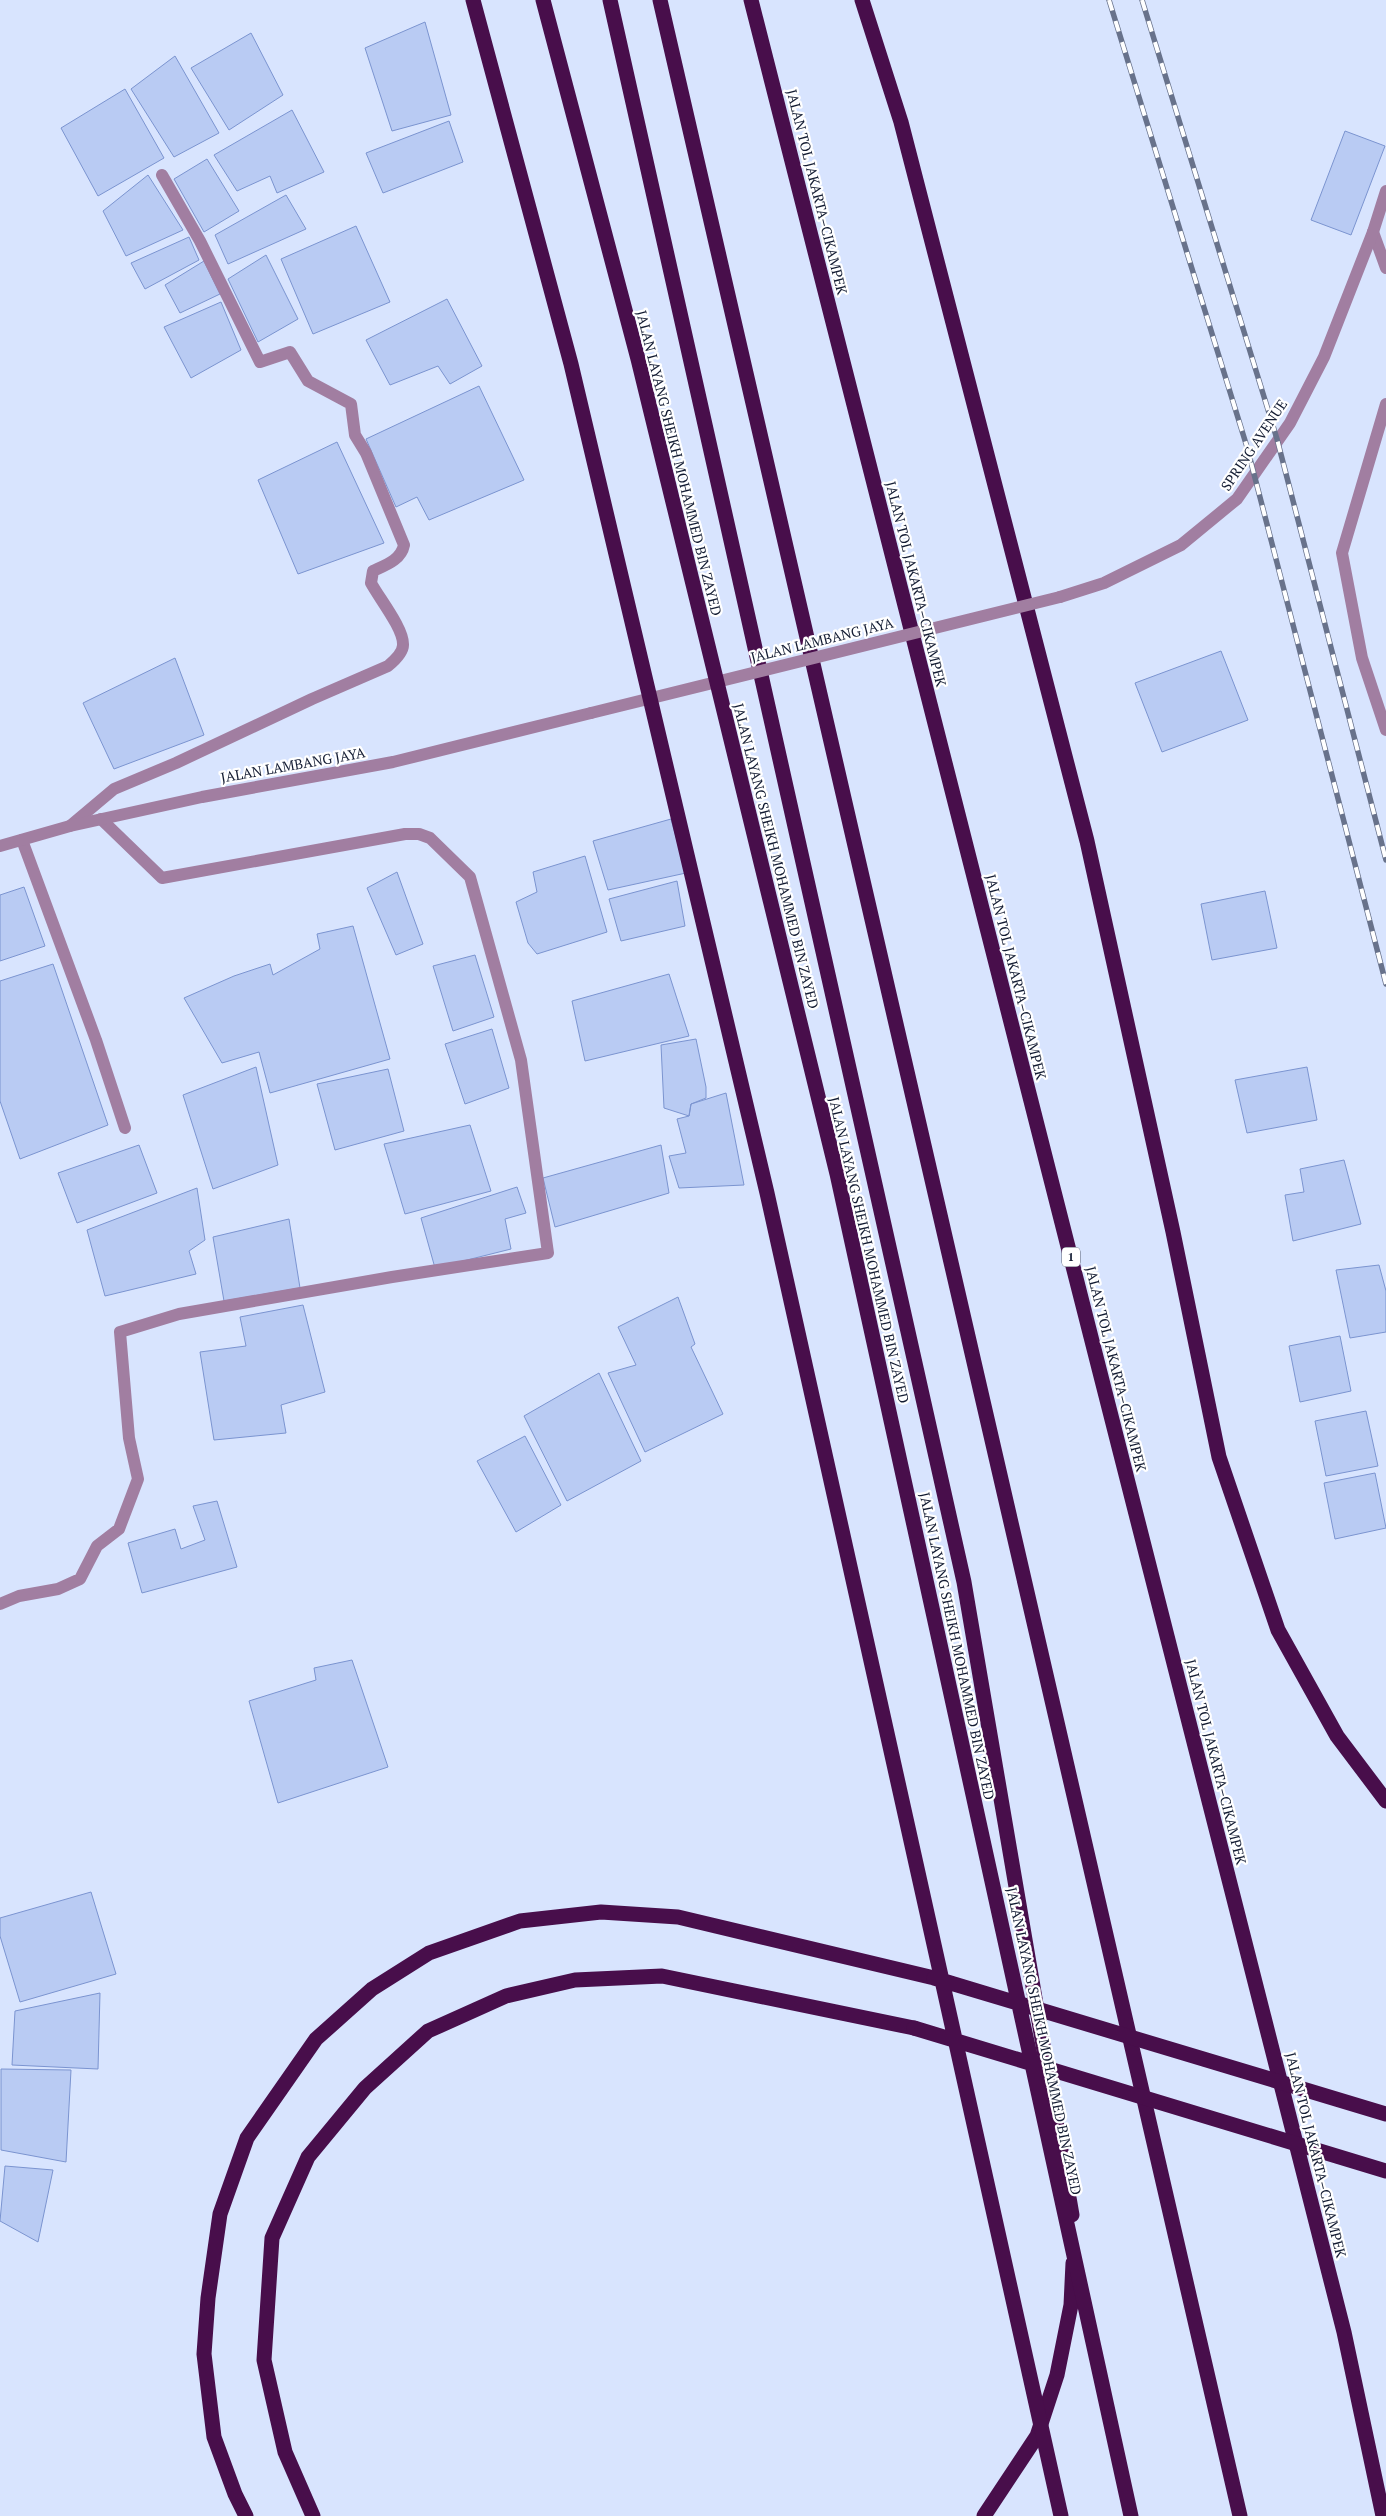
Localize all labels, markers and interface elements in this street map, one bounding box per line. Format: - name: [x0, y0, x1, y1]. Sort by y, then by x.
- street label: JALAN TOL JAKARTA–CIKAMPEK: [783, 87, 852, 297]
- street label: JALAN LAYANG SHEIKH MOHAMMED BIN ZAYED: [632, 308, 727, 618]
- street label: SPRING AVENUE: [1216, 395, 1291, 494]
- street label: JALAN TOL JAKARTA–CIKAMPEK: [882, 479, 951, 689]
- street label: JALAN LAMBANG JAYA: [749, 612, 896, 666]
- street label: JALAN LAYANG SHEIKH MOHAMMED BIN ZAYED: [729, 701, 824, 1011]
- street label: JALAN LAMBANG JAYA: [219, 742, 367, 787]
- street label: JALAN TOL JAKARTA–CIKAMPEK: [982, 872, 1051, 1082]
- street label: JALAN LAYANG SHEIKH MOHAMMED BIN ZAYED: [825, 1095, 914, 1405]
- road number: 1: [1062, 1248, 1080, 1266]
- street label: JALAN TOL JAKARTA–CIKAMPEK: [1082, 1264, 1151, 1474]
- street label: JALAN LAYANG SHEIKH MOHAMMED BIN ZAYED: [916, 1490, 999, 1802]
- street label: JALAN TOL JAKARTA–CIKAMPEK: [1182, 1657, 1251, 1867]
- street label: JALAN LAYANG SHEIKH MOHAMMED BIN ZAYED: [1003, 1885, 1086, 2197]
- street label: JALAN TOL JAKARTA–CIKAMPEK: [1282, 2050, 1351, 2260]

